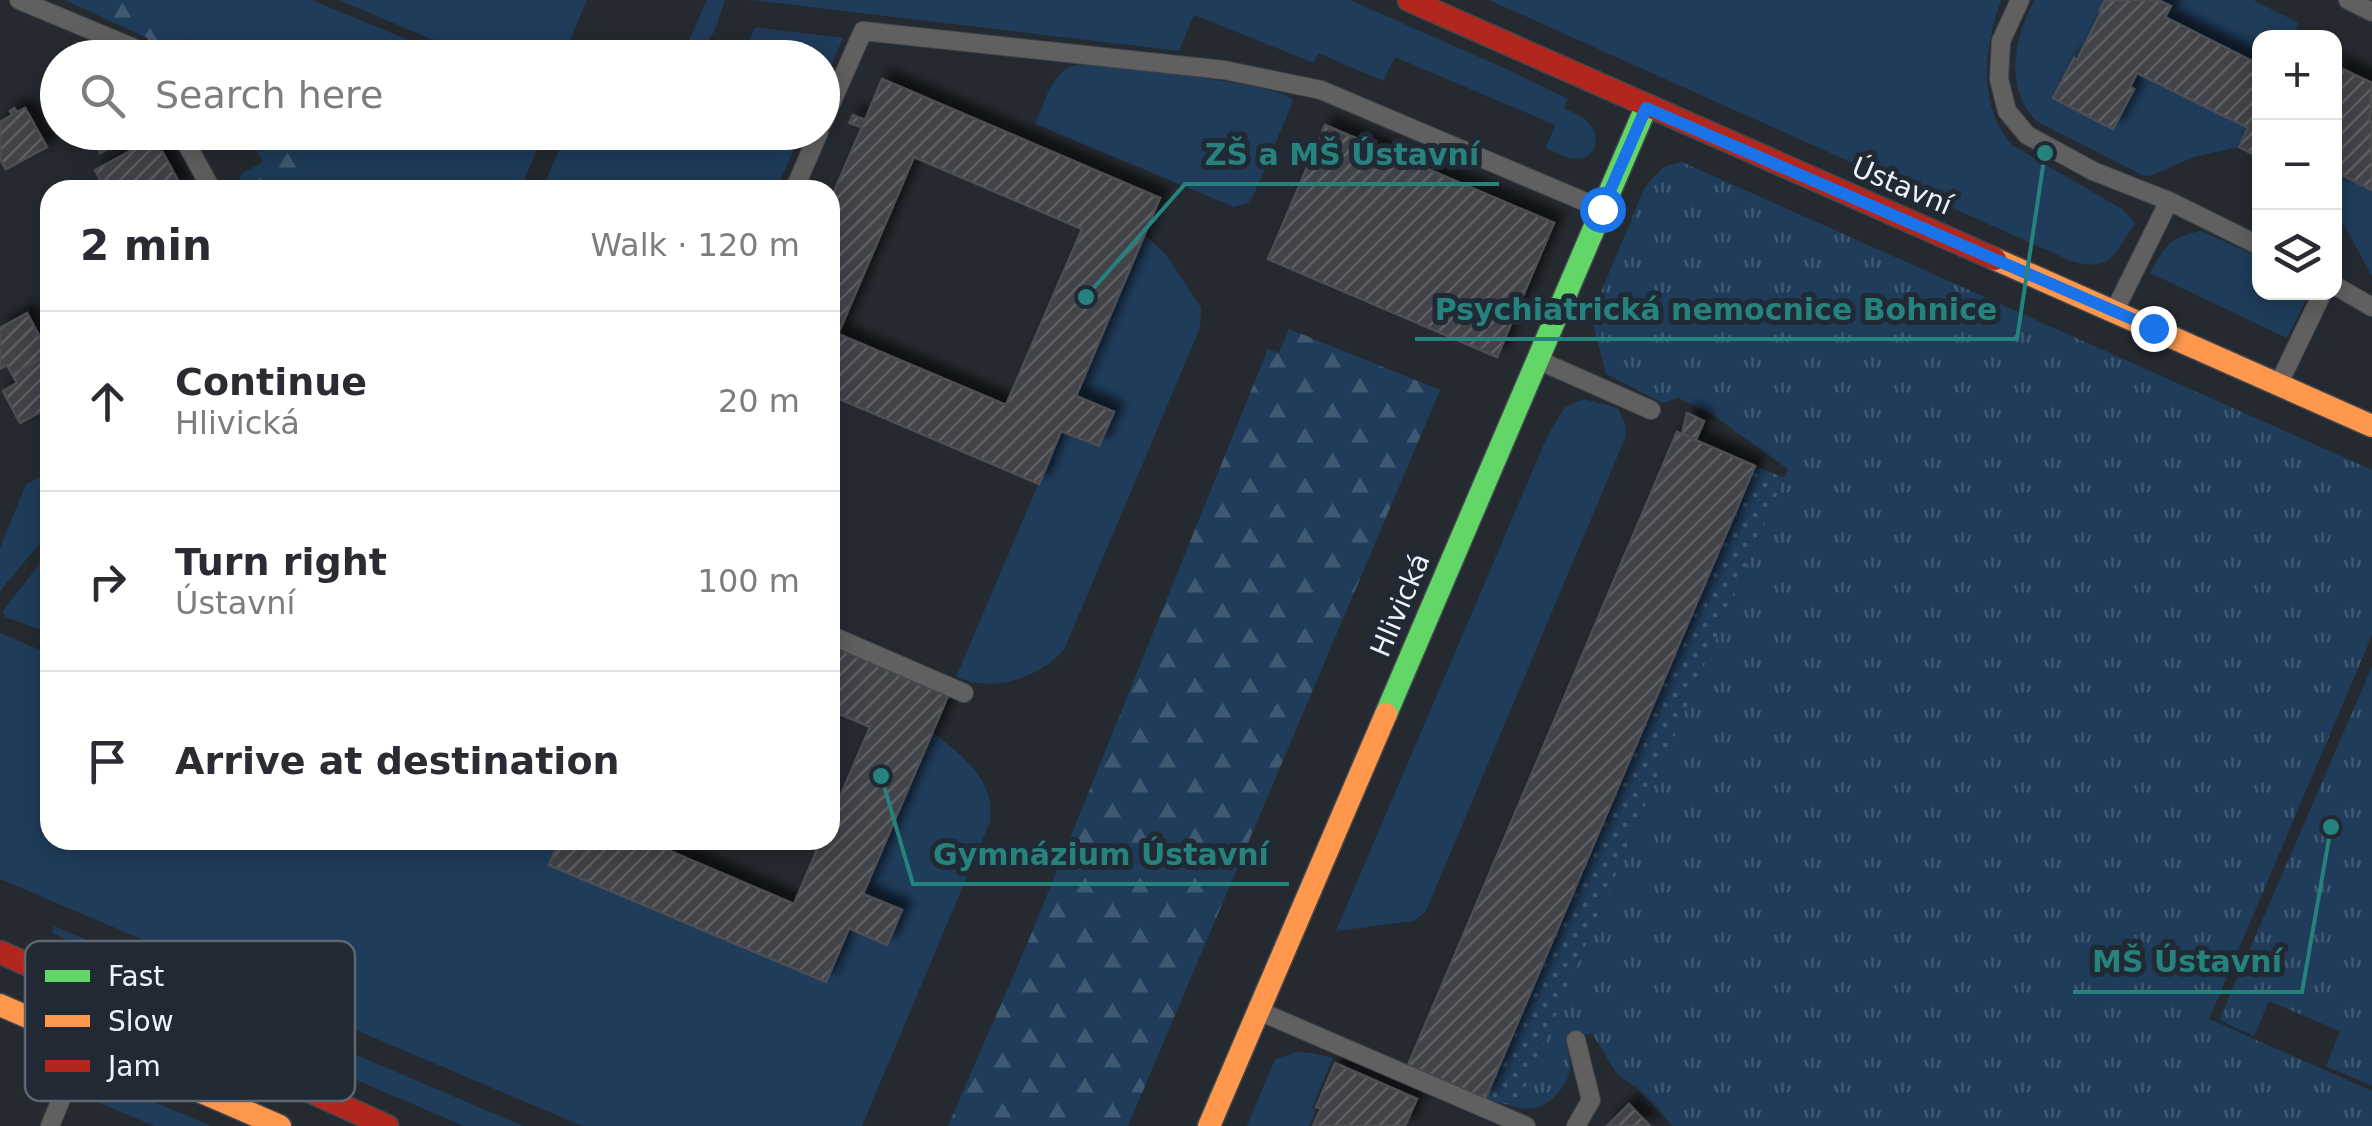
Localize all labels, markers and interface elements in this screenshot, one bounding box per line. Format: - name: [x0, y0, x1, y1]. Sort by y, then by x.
- map controls: [2252, 30, 2342, 300]
- button: +: [2252, 30, 2342, 120]
- search box: [40, 40, 840, 150]
- icon: search: [75, 68, 130, 123]
- text: Search here: [155, 73, 383, 117]
- button: −: [2252, 120, 2342, 210]
- callout: ZŠ a MŠ Ústavní: [1185, 124, 1499, 184]
- text: ZŠ a MŠ Ústavní: [1205, 136, 1481, 172]
- street label: Ústavní: [1847, 149, 1958, 222]
- route start: [1580, 187, 1626, 233]
- button: layers: [2252, 210, 2342, 300]
- text: 2 min: [80, 221, 212, 270]
- text: Walk · 120 m: [590, 226, 800, 264]
- callout: Psychiatrická nemocnice Bohnice: [1415, 279, 2017, 339]
- text: Psychiatrická nemocnice Bohnice: [1435, 292, 1997, 327]
- route end: [2131, 306, 2177, 352]
- text: Continue: [175, 360, 367, 404]
- icon: ahead: [80, 374, 135, 429]
- text: 20 m: [718, 382, 800, 420]
- text: Hlivická: [175, 404, 300, 442]
- text: Turn right: [175, 540, 387, 584]
- street label: Hlivická: [1363, 548, 1437, 662]
- icon: right: [80, 554, 135, 609]
- text: 100 m: [698, 562, 800, 600]
- text: Ústavní: [175, 584, 295, 622]
- icon: arrive: [80, 734, 135, 789]
- text: Arrive at destination: [175, 739, 620, 783]
- callout: Gymnázium Ústavní: [913, 824, 1289, 884]
- text: Gymnázium Ústavní: [933, 836, 1271, 872]
- callout: MŠ Ústavní: [2073, 932, 2302, 992]
- legend: [25, 941, 355, 1101]
- text: MŠ Ústavní: [2092, 943, 2284, 979]
- text: Fast: [108, 960, 164, 993]
- text: Slow: [108, 1005, 174, 1038]
- text: Jam: [106, 1050, 161, 1083]

